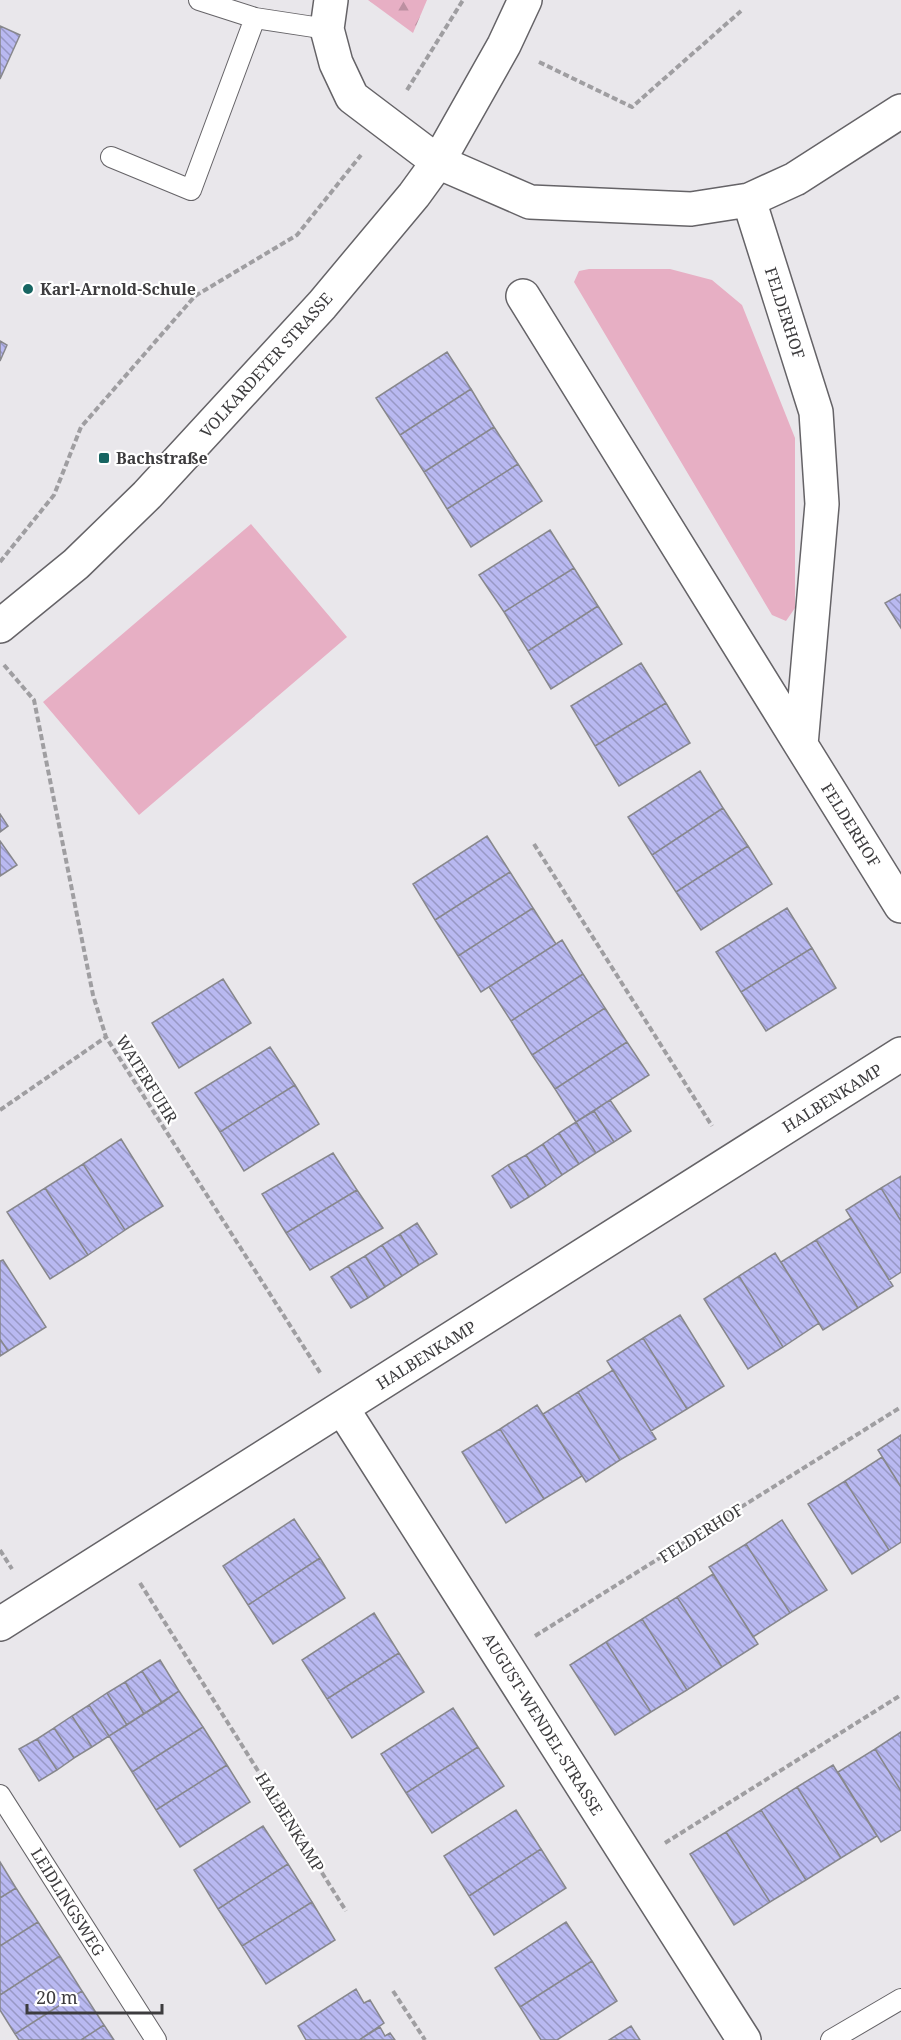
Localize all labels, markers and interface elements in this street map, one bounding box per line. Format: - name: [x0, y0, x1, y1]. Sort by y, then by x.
- street label: FELDERHOF: [760, 264, 810, 362]
- place label: Karl-Arnold-Schule: [40, 278, 196, 300]
- marker: Karl-Arnold-Schule: [21, 282, 35, 296]
- street label: VOLKARDEYER STRASSE: [195, 288, 337, 442]
- place label: Bachstraße: [116, 447, 208, 469]
- marker: Bachstraße: [97, 451, 111, 465]
- street label: FELDERHOF: [816, 779, 886, 871]
- street label: WATERFUHR: [111, 1031, 183, 1128]
- street label: HALBENKAMP: [778, 1058, 886, 1137]
- street label: HALBENKAMP: [372, 1315, 480, 1394]
- street label: FELDERHOF: [655, 1498, 747, 1568]
- street label: AUGUST-WENDEL-STRASSE: [478, 1629, 608, 1819]
- street label: HALBENKAMP: [251, 1768, 330, 1876]
- street label: LEIDLINGSWEG: [26, 1844, 110, 1961]
- scale bar: [27, 1977, 162, 2015]
- text: 20 m: [36, 1985, 78, 2009]

